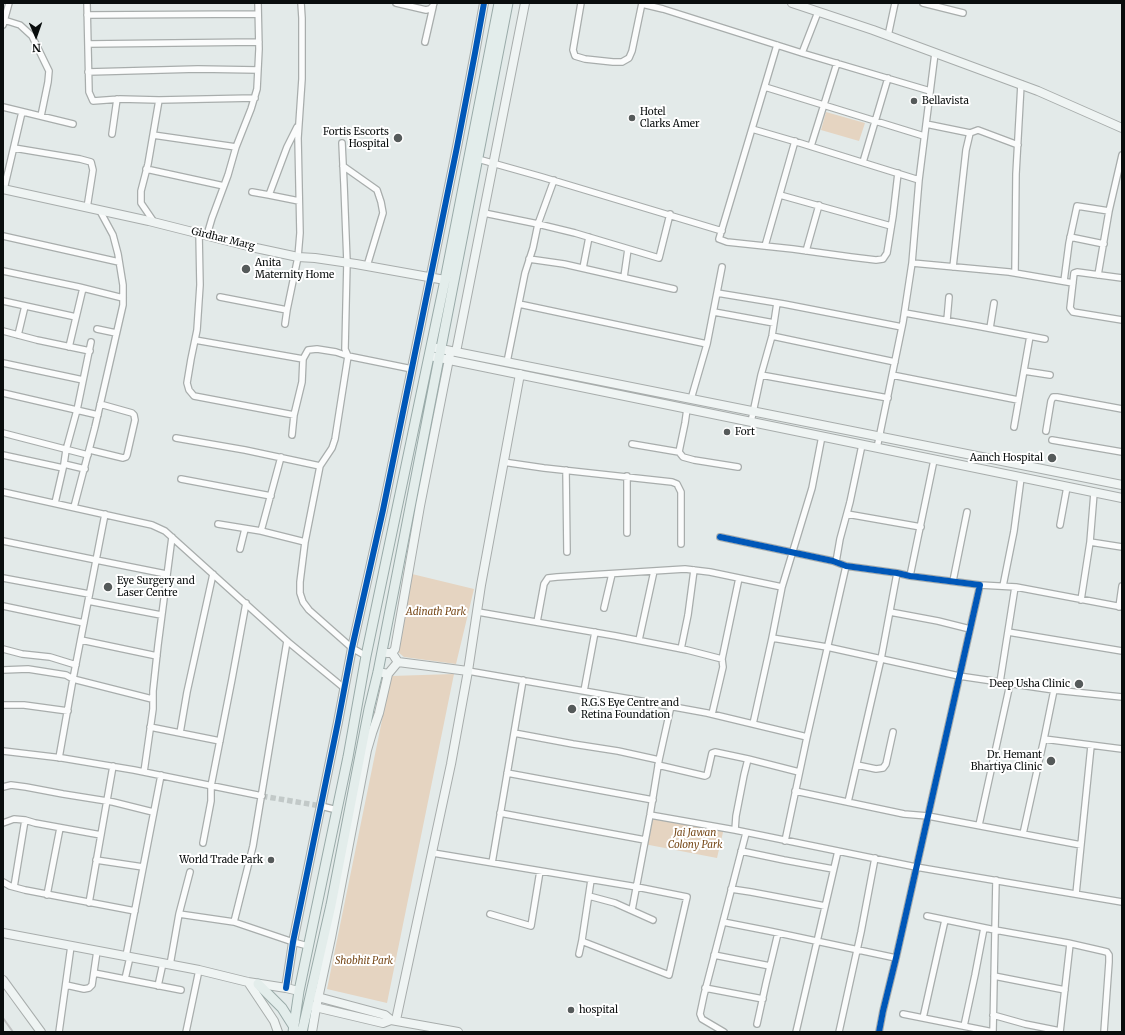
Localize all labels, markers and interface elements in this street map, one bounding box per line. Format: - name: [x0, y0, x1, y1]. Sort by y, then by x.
- north arrow: [16, 16, 56, 56]
- text: N: [32, 41, 41, 55]
- place label: Bellavista: [922, 95, 969, 107]
- marker: Bellavista: [909, 96, 919, 106]
- place label: Hotel Clarks Amer: [640, 106, 700, 130]
- marker: Hotel Clarks Amer: [627, 113, 637, 123]
- place label: Fortis Escorts Hospital: [323, 126, 389, 150]
- marker: Fortis Escorts Hospital: [392, 132, 404, 144]
- street label: Girdhar Marg: [190, 225, 256, 253]
- place label: Anita Maternity Home: [255, 257, 334, 280]
- marker: Anita Maternity Home: [240, 263, 252, 275]
- place label: Fort: [735, 426, 755, 438]
- marker: Fort: [722, 427, 732, 437]
- place label: Aanch Hospital: [970, 452, 1043, 464]
- marker: Aanch Hospital: [1046, 452, 1058, 464]
- place label: Eye Surgery and Laser Centre: [117, 575, 195, 598]
- marker: Eye Surgery and Laser Centre: [102, 581, 114, 593]
- park label: Adinath Park: [406, 606, 466, 618]
- place label: Deep Usha Clinic: [989, 678, 1070, 690]
- marker: Deep Usha Clinic: [1073, 678, 1085, 690]
- place label: R.G.S Eye Centre and Retina Foundation: [581, 697, 679, 720]
- marker: R.G.S Eye Centre and Retina Foundation: [566, 703, 578, 715]
- place label: Dr. Hemant Bhartiya Clinic: [971, 749, 1042, 772]
- marker: Dr. Hemant Bhartiya Clinic: [1045, 755, 1057, 767]
- park label: Jai Jawan Colony Park: [668, 827, 722, 850]
- place label: World Trade Park: [179, 854, 263, 866]
- marker: World Trade Park: [266, 855, 276, 865]
- park label: Shobhit Park: [335, 955, 393, 967]
- place label: hospital: [579, 1004, 618, 1016]
- marker: hospital: [566, 1005, 576, 1015]

